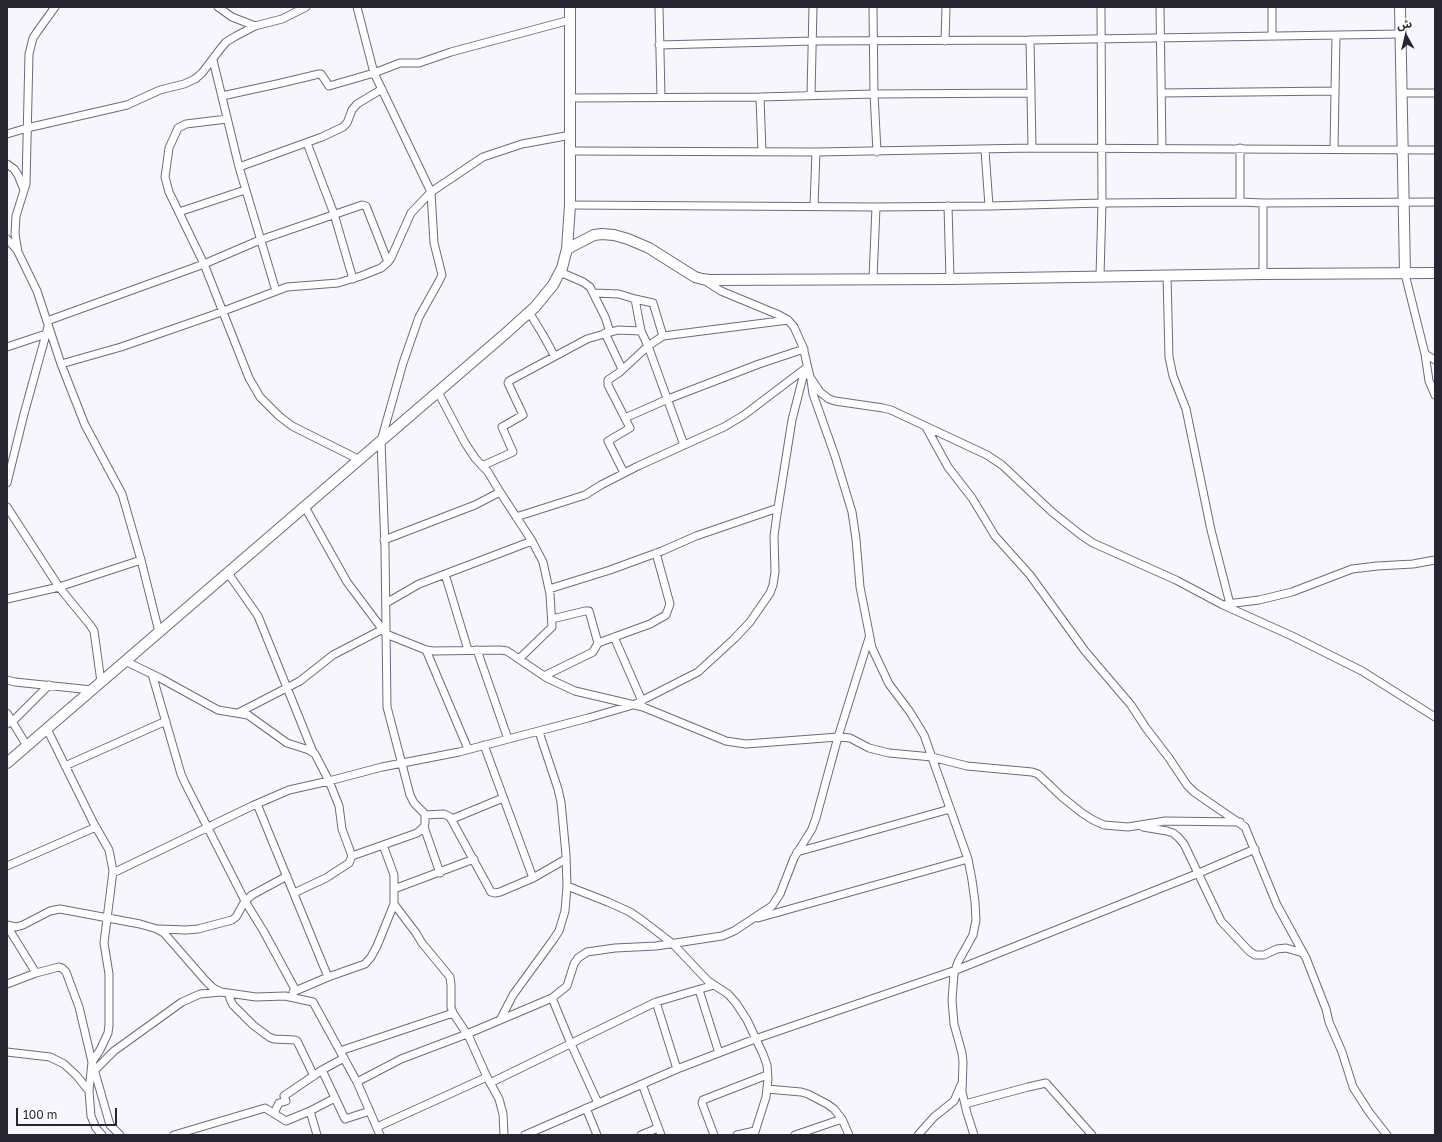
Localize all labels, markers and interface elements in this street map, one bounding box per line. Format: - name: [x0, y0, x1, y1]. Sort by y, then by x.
- north arrow: [1386, 16, 1426, 56]
- text: ش: [1396, 16, 1413, 31]
- scale bar: [18, 1100, 119, 1126]
- text: 100 m: [23, 1107, 57, 1122]

